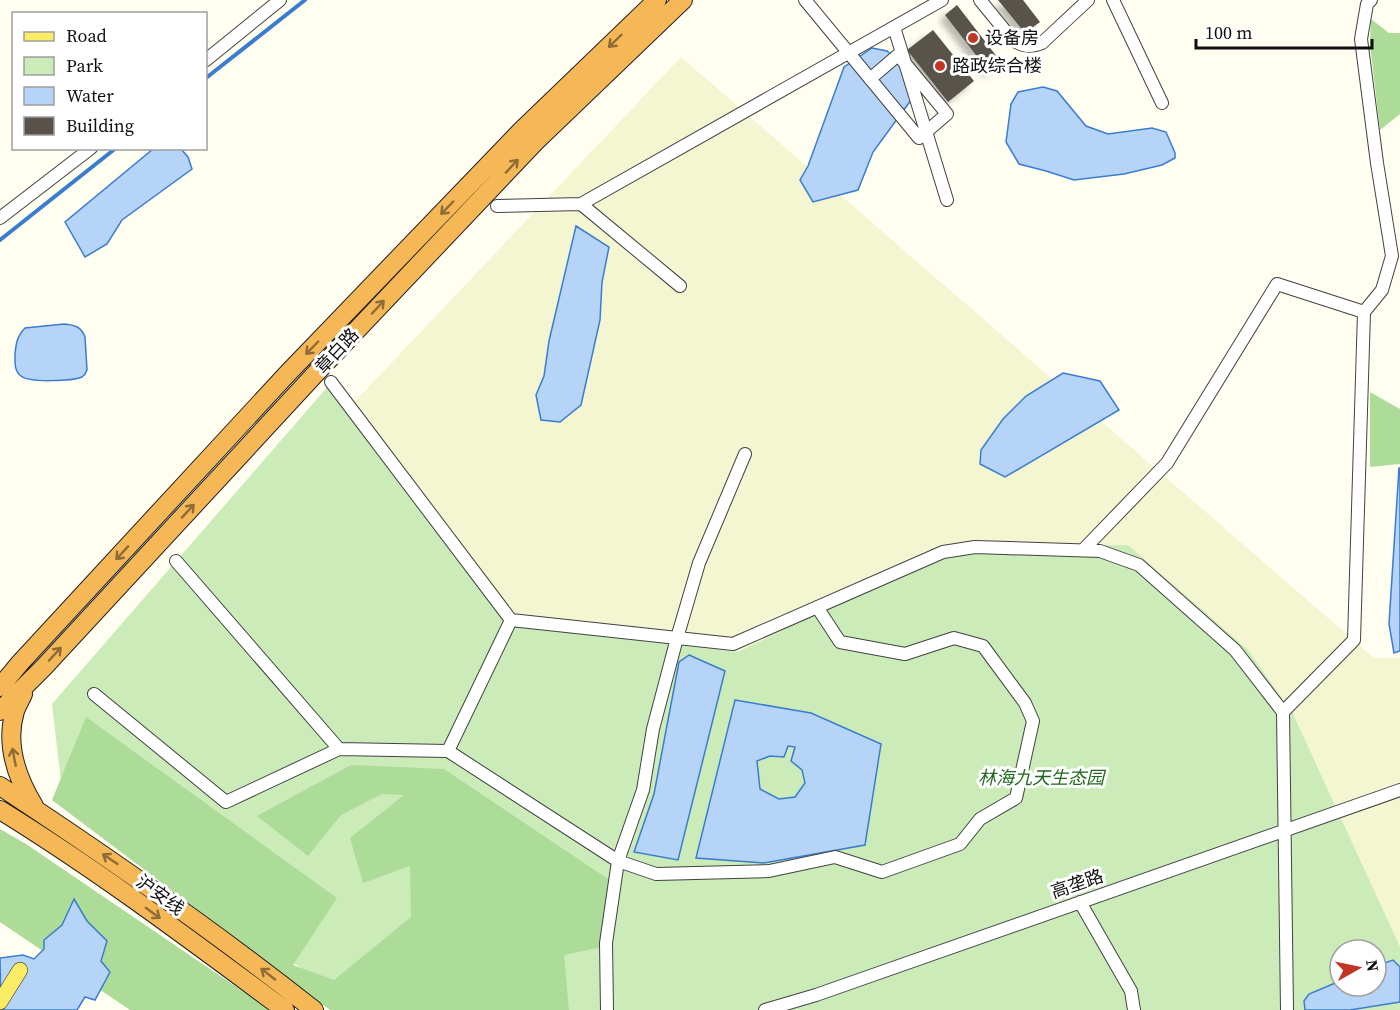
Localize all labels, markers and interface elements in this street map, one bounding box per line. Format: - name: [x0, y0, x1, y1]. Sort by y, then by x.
- legend: [12, 12, 207, 150]
- scale bar: [1196, 12, 1372, 50]
- text: 100 m: [1205, 20, 1252, 45]
- text: Road: [66, 23, 107, 48]
- place label: 设备房: [985, 25, 1039, 50]
- marker: 设备房: [966, 31, 980, 45]
- one-way arrow: [608, 33, 623, 48]
- text: Park: [66, 53, 103, 78]
- place label: 路政综合楼: [952, 53, 1042, 78]
- marker: 路政综合楼: [933, 59, 947, 73]
- text: Water: [66, 83, 114, 108]
- text: Building: [66, 113, 134, 138]
- one-way arrow: [505, 158, 520, 173]
- one-way arrow: [440, 200, 455, 215]
- one-way arrow: [371, 300, 385, 315]
- street label: 章白路: [309, 322, 364, 379]
- one-way arrow: [305, 341, 319, 356]
- one-way arrow: [181, 504, 195, 519]
- one-way arrow: [115, 545, 129, 560]
- one-way arrow: [48, 647, 62, 662]
- one-way arrow: [8, 748, 19, 767]
- park label: 林海九天生态园: [978, 765, 1107, 790]
- one-way arrow: [102, 853, 119, 866]
- street label: 高垄路: [1047, 863, 1106, 904]
- street label: 沪安线: [131, 869, 189, 921]
- one-way arrow: [145, 906, 161, 919]
- north arrow: [1328, 938, 1388, 998]
- text: N: [1361, 958, 1385, 973]
- one-way arrow: [260, 967, 276, 980]

